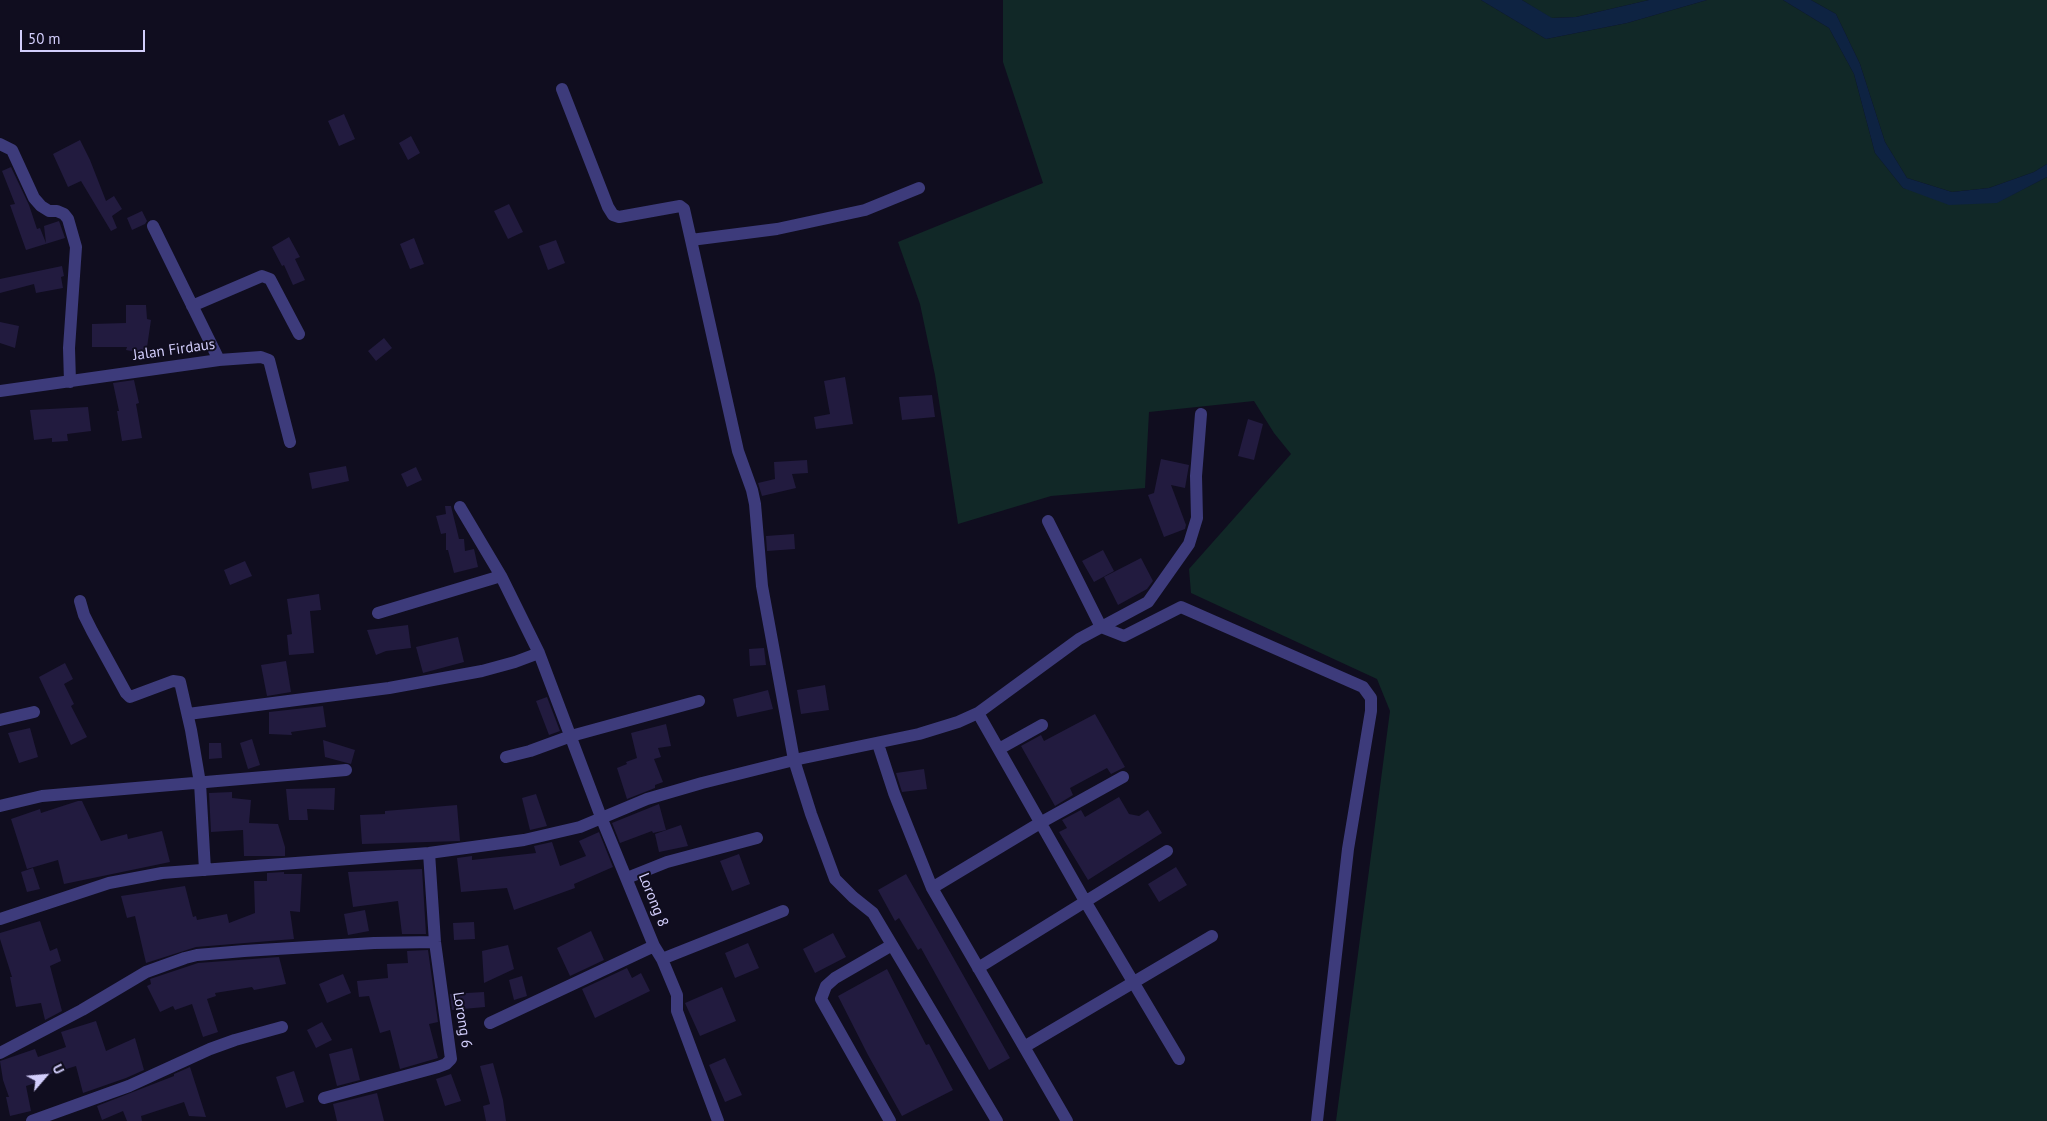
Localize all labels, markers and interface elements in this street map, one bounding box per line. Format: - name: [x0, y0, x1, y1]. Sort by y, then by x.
- scale bar: [22, 20, 148, 52]
- text: 50 m: [28, 29, 61, 48]
- street label: Jalan Firdaus: [132, 335, 216, 365]
- street label: Lorong 8: [634, 870, 672, 930]
- street label: Lorong 6: [449, 991, 475, 1049]
- north arrow: [20, 1051, 70, 1101]
- text: U: [48, 1061, 68, 1077]

